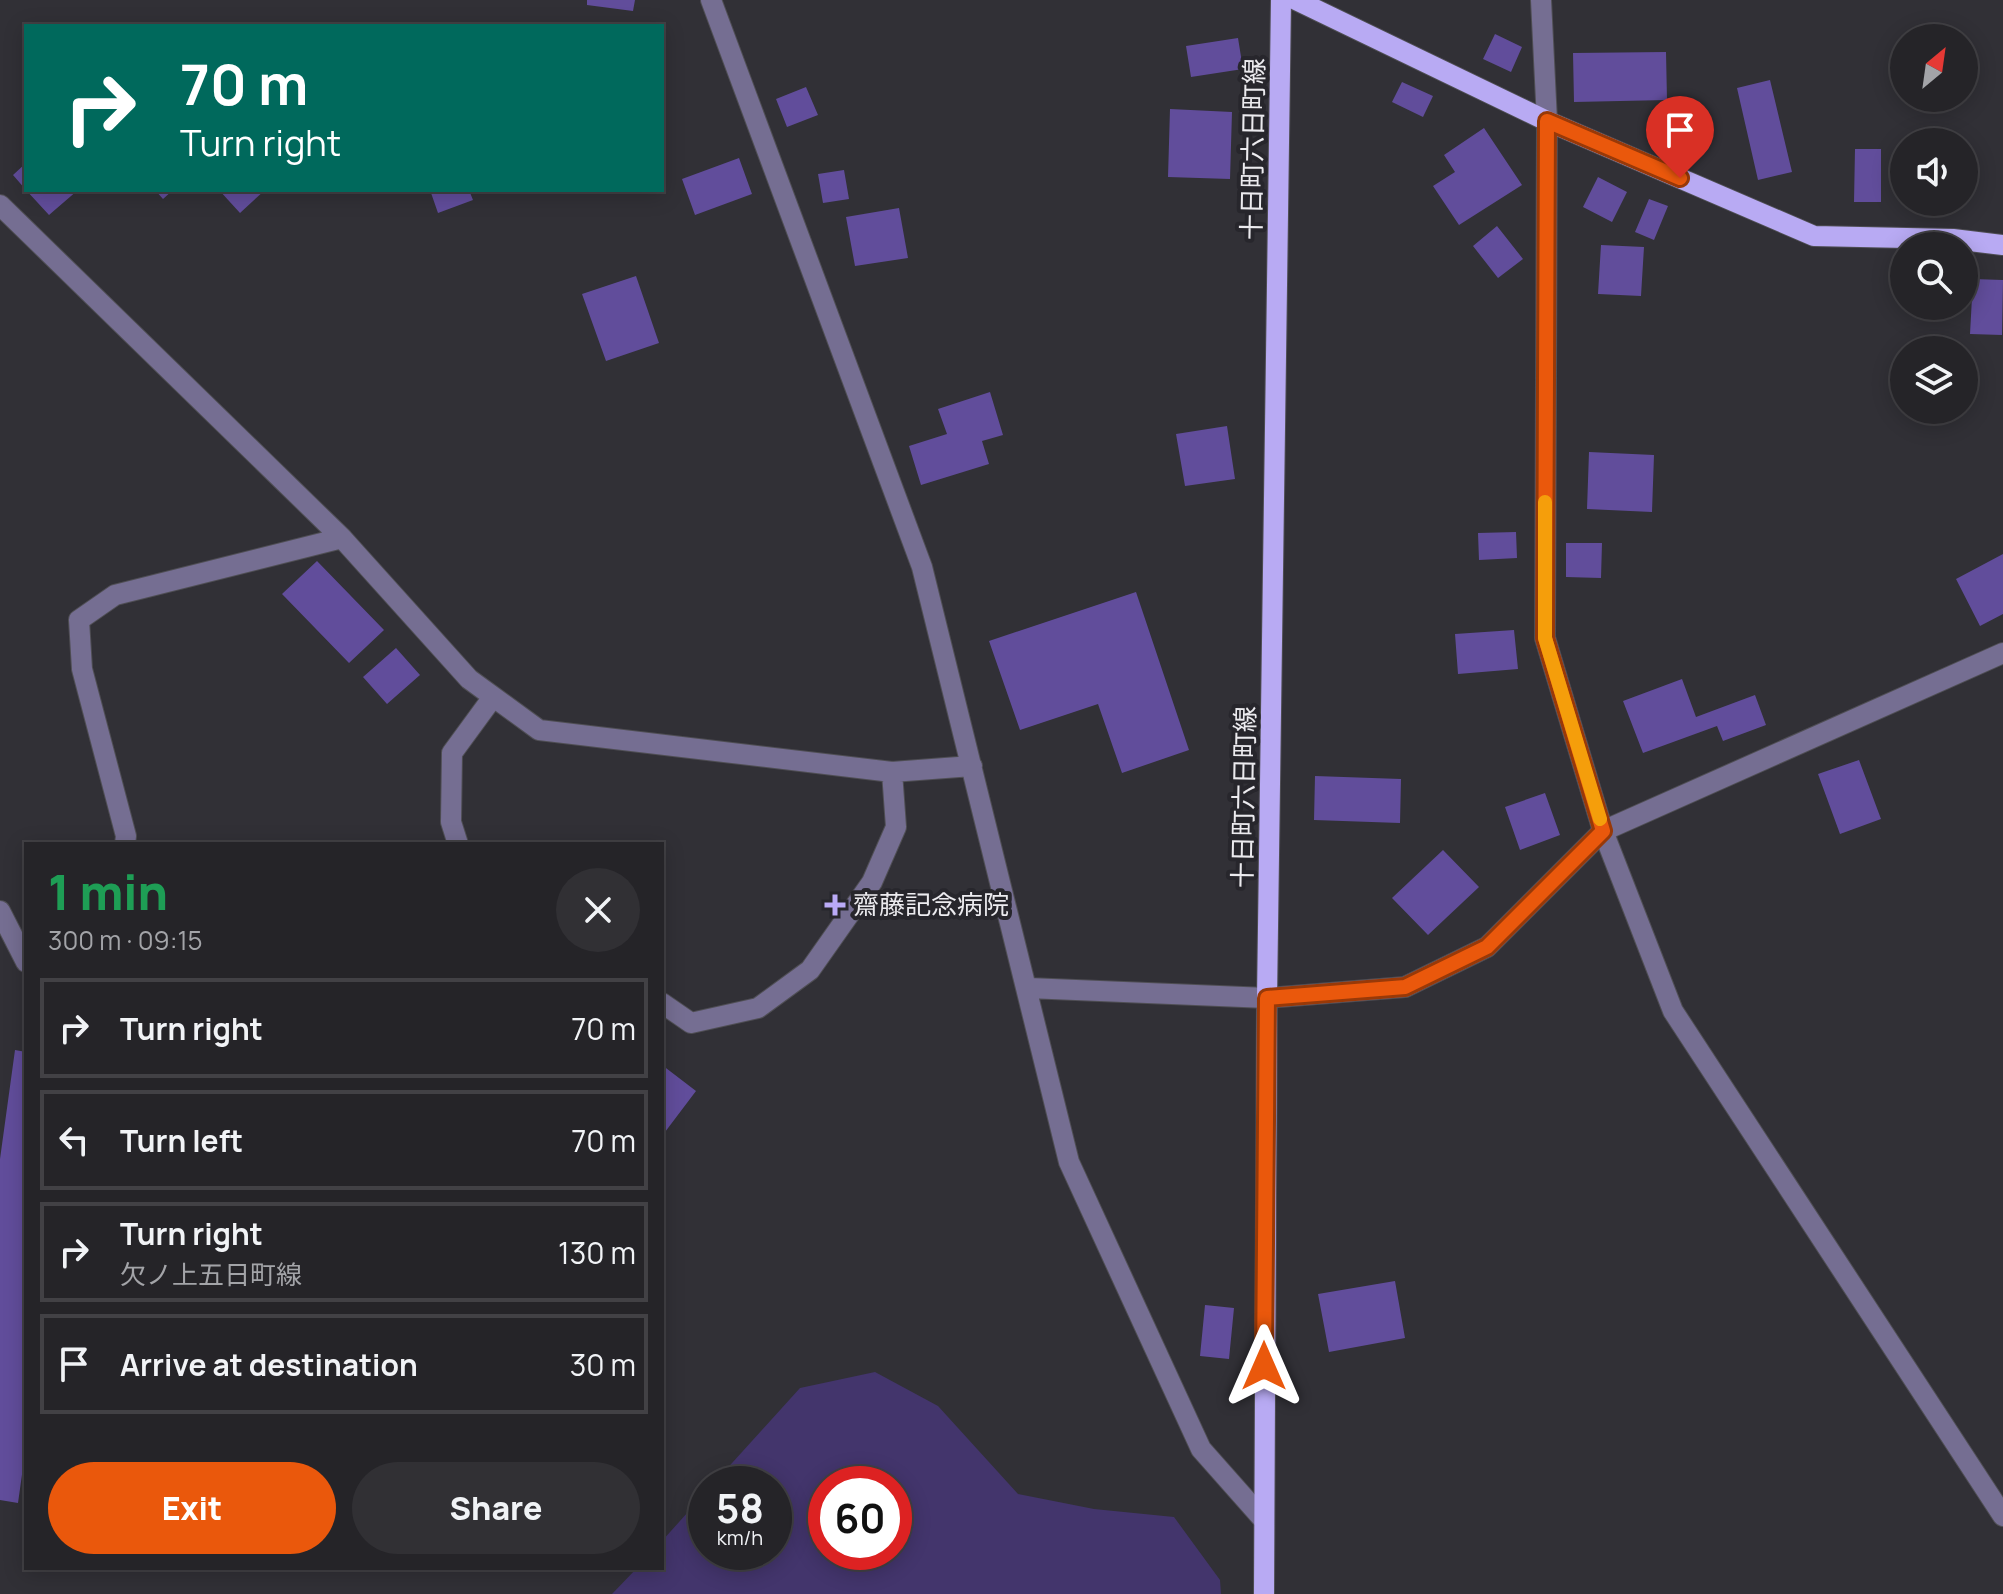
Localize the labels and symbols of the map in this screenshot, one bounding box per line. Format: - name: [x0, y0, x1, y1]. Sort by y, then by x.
- north arrow: [1890, 24, 1978, 112]
- street label: 十日町六日町線: [1232, 58, 1272, 240]
- pin: [1646, 96, 1714, 178]
- street label: 十日町六日町線: [1223, 706, 1263, 888]
- place label: 齋藤記念病院: [853, 886, 1009, 922]
- marker: 齋藤記念病院: [824, 894, 846, 916]
- position arrow: [1222, 1324, 1306, 1408]
- speed limit sign: 60: [808, 1466, 912, 1570]

